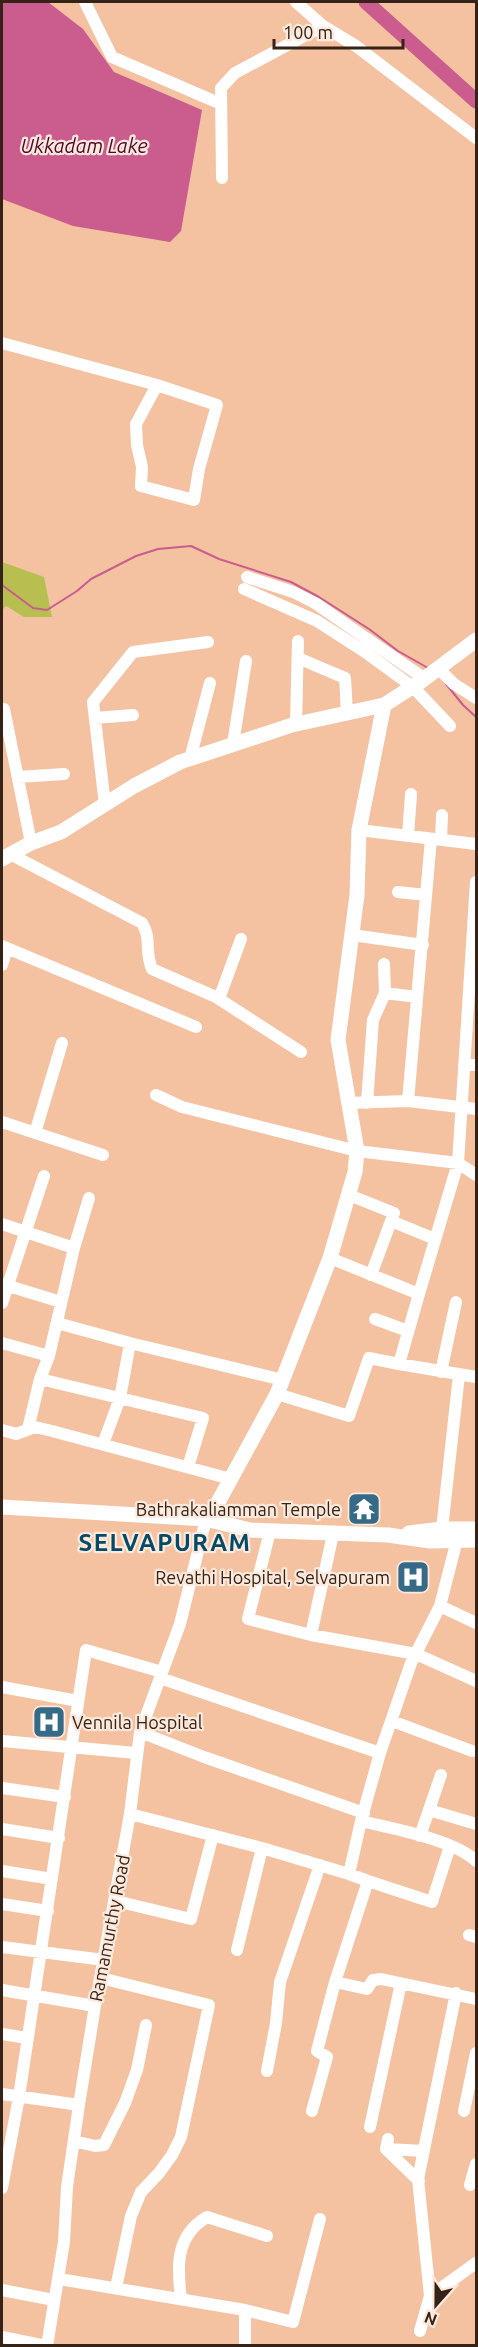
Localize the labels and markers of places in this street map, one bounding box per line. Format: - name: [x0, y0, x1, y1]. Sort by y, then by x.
- temple icon: Bathrakaliamman Temple: [346, 1491, 382, 1527]
- place label: Bathrakaliamman Temple: [136, 1499, 341, 1519]
- hospital icon: Revathi Hospital, Selvapuram: [395, 1559, 431, 1595]
- place label: Revathi Hospital, Selvapuram: [155, 1567, 390, 1587]
- hospital icon: Vennila Hospital: [31, 1704, 67, 1740]
- place label: Vennila Hospital: [72, 1712, 203, 1732]

